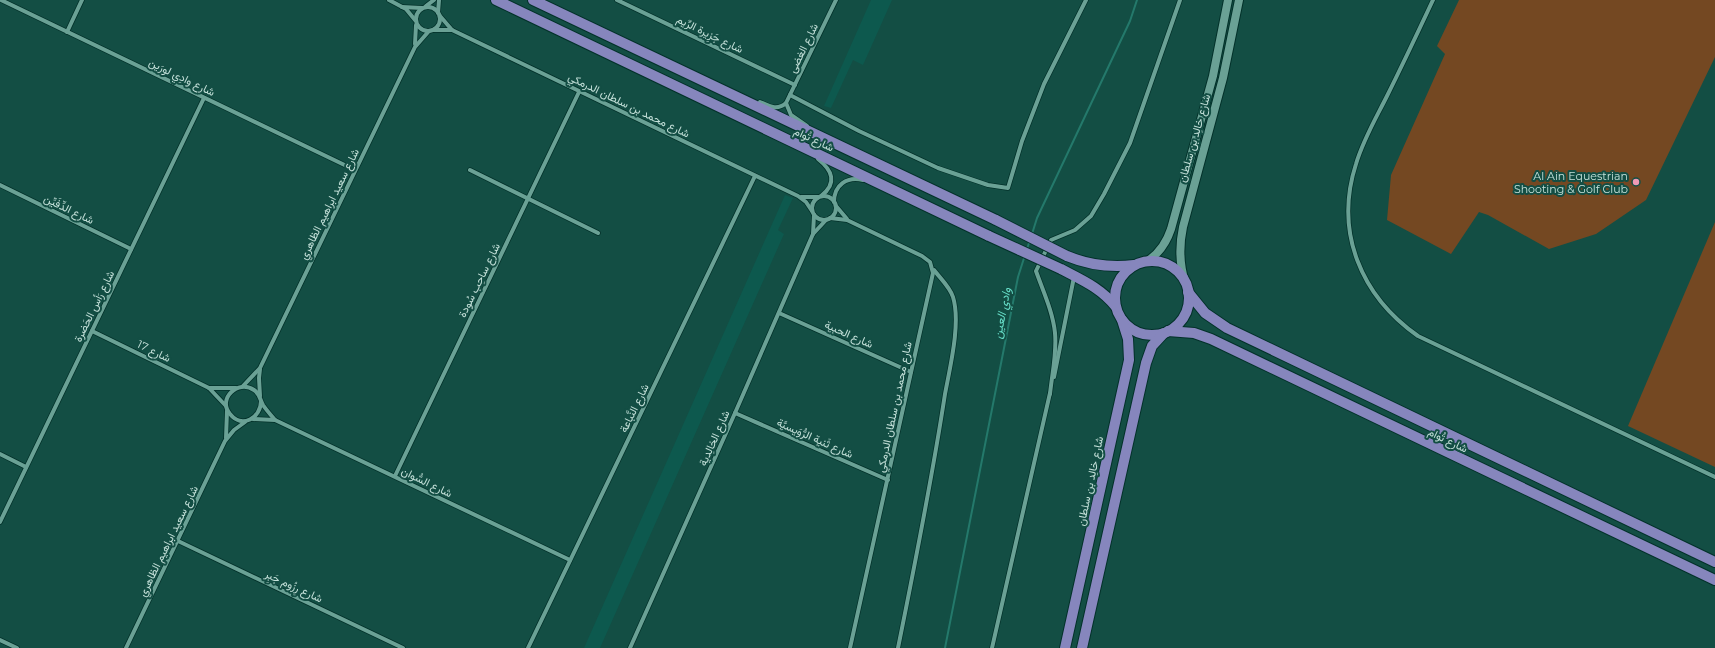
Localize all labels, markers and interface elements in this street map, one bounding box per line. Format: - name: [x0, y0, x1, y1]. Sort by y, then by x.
- street label: شارع جَزِيرة الرِّيم: [674, 12, 746, 58]
- street label: شارع الغضى: [785, 21, 822, 76]
- street label: شارع وادِي لورَين: [145, 55, 218, 102]
- street label: شارع محمد بن سلطان الدرمكي: [565, 69, 692, 143]
- street label: شارع خالِد بن سلطان: [1175, 92, 1214, 184]
- street label: شارع تُوام: [791, 124, 836, 155]
- street label: شارع سعيد ابراهيم الظاهري: [296, 146, 365, 263]
- place label: Al Ain Equestrian Shooting & Golf Club: [1514, 169, 1628, 196]
- marker: Al Ain Equestrian Shooting & Golf Club: [1631, 177, 1641, 187]
- street label: شارع الدِّفَيِّن: [41, 191, 97, 228]
- street label: شارع ساحِب سُودة: [455, 240, 504, 320]
- street label: شارع رَأس الحَضرة: [71, 268, 118, 344]
- water label: وادي العين: [989, 285, 1017, 340]
- street label: شارع الحبية: [822, 317, 876, 352]
- street label: شارع 17: [135, 337, 173, 366]
- street label: شارع محمد بن سلطان الدرمكي: [873, 340, 918, 474]
- street label: شارع النَّباعة: [616, 381, 653, 435]
- street label: شارع الخالِدية: [696, 408, 733, 468]
- street label: شارع ثَنية الرُّوَيسيَّة: [774, 415, 856, 462]
- street label: شارع تُوام: [1425, 424, 1470, 457]
- street label: شارع خالِد بن سلطان: [1074, 435, 1107, 527]
- street label: شارع السُّوان: [399, 464, 455, 501]
- street label: شارع سعيد ابراهيم الظاهري: [135, 483, 204, 600]
- street label: شارع رِزُوم جَبِر: [261, 566, 325, 607]

